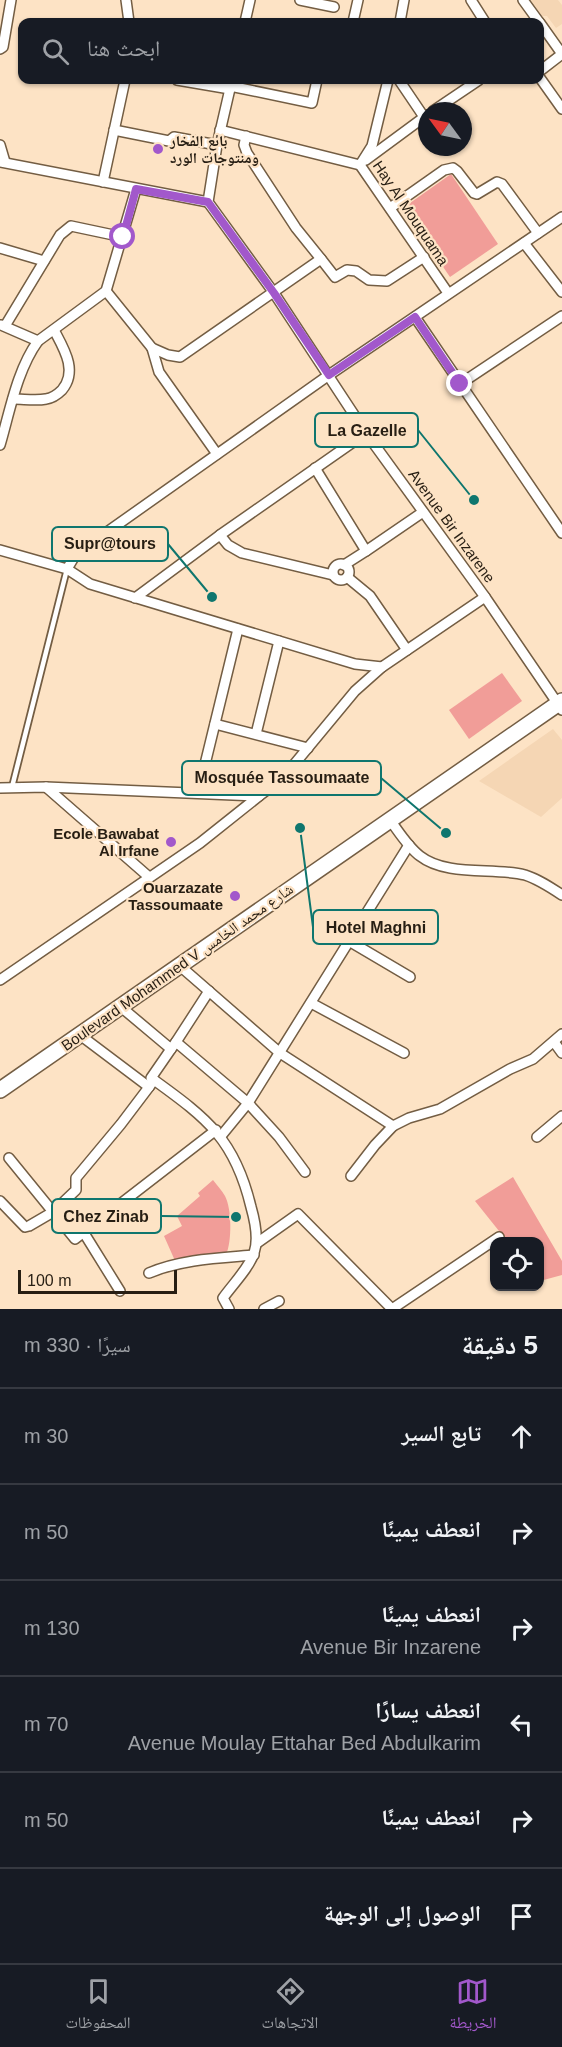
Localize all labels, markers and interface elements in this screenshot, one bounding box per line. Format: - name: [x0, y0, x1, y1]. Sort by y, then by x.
- search box: [18, 18, 544, 84]
- icon: search: [39, 35, 72, 68]
- text: ابحث هنا: [87, 36, 160, 61]
- north arrow: [418, 102, 472, 156]
- place label: بائع الفخار ومنتوجات الورد: [169, 132, 259, 166]
- marker: بائع الفخار ومنتوجات الورد: [151, 142, 165, 156]
- street label: Hay Al Mouquama: [370, 157, 453, 269]
- route start: [109, 223, 135, 249]
- route end: [446, 370, 472, 396]
- callout: La Gazelle: [315, 413, 418, 447]
- text: La Gazelle: [327, 422, 407, 439]
- street label: Avenue Bir Inzarene: [405, 466, 499, 586]
- callout: Supr@tours: [52, 527, 168, 561]
- text: Supr@tours: [64, 535, 156, 552]
- callout: Mosquée Tassoumaate: [182, 761, 381, 795]
- text: Mosquée Tassoumaate: [195, 769, 370, 786]
- place label: Ecole Bawabat Al Irfane: [53, 825, 159, 859]
- marker: Ecole Bawabat Al Irfane: [164, 835, 178, 849]
- place label: Ouarzazate Tassoumaate: [128, 879, 223, 913]
- street label: Boulevard Mohammed V شارع محمد الخامس: [58, 880, 297, 1056]
- marker: Ouarzazate Tassoumaate: [228, 889, 242, 903]
- callout: Hotel Maghni: [313, 910, 438, 944]
- text: Hotel Maghni: [326, 919, 426, 936]
- callout: Chez Zinab: [52, 1199, 161, 1233]
- text: Chez Zinab: [63, 1208, 149, 1225]
- map controls: [490, 1237, 544, 1291]
- button: locate: [490, 1237, 544, 1291]
- scale bar: [18, 1267, 177, 1294]
- text: 100 m: [27, 1272, 71, 1289]
- text: 5 دقيقة: [462, 1330, 538, 1360]
- text: سيرًا · 330 m: [24, 1334, 131, 1356]
- icon: ahead: [505, 1420, 538, 1453]
- text: تابع السير: [401, 1421, 481, 1446]
- text: 30 m: [24, 1425, 68, 1447]
- icon: right: [505, 1516, 538, 1549]
- text: انعطف يمينًا: [382, 1517, 481, 1542]
- text: 50 m: [24, 1521, 68, 1543]
- text: انعطف يمينًا: [382, 1602, 481, 1627]
- icon: right: [505, 1612, 538, 1645]
- text: 130 m: [24, 1617, 80, 1639]
- text: Avenue Bir Inzarene: [300, 1636, 481, 1658]
- text: انعطف يسارًا: [375, 1698, 481, 1723]
- icon: left: [505, 1708, 538, 1741]
- text: 70 m: [24, 1713, 68, 1735]
- text: Avenue Moulay Ettahar Bed Abdulkarim: [128, 1732, 481, 1754]
- icon: right: [505, 1804, 538, 1837]
- text: انعطف يمينًا: [382, 1805, 481, 1830]
- text: 50 m: [24, 1809, 68, 1831]
- icon: arrive: [505, 1900, 538, 1933]
- text: الوصول إلى الوجهة: [324, 1901, 481, 1926]
- tab: المحفوظات: [66, 1975, 131, 2038]
- tab: الاتجاهات: [262, 1975, 318, 2038]
- tab: الخريطة: [449, 1975, 497, 2038]

